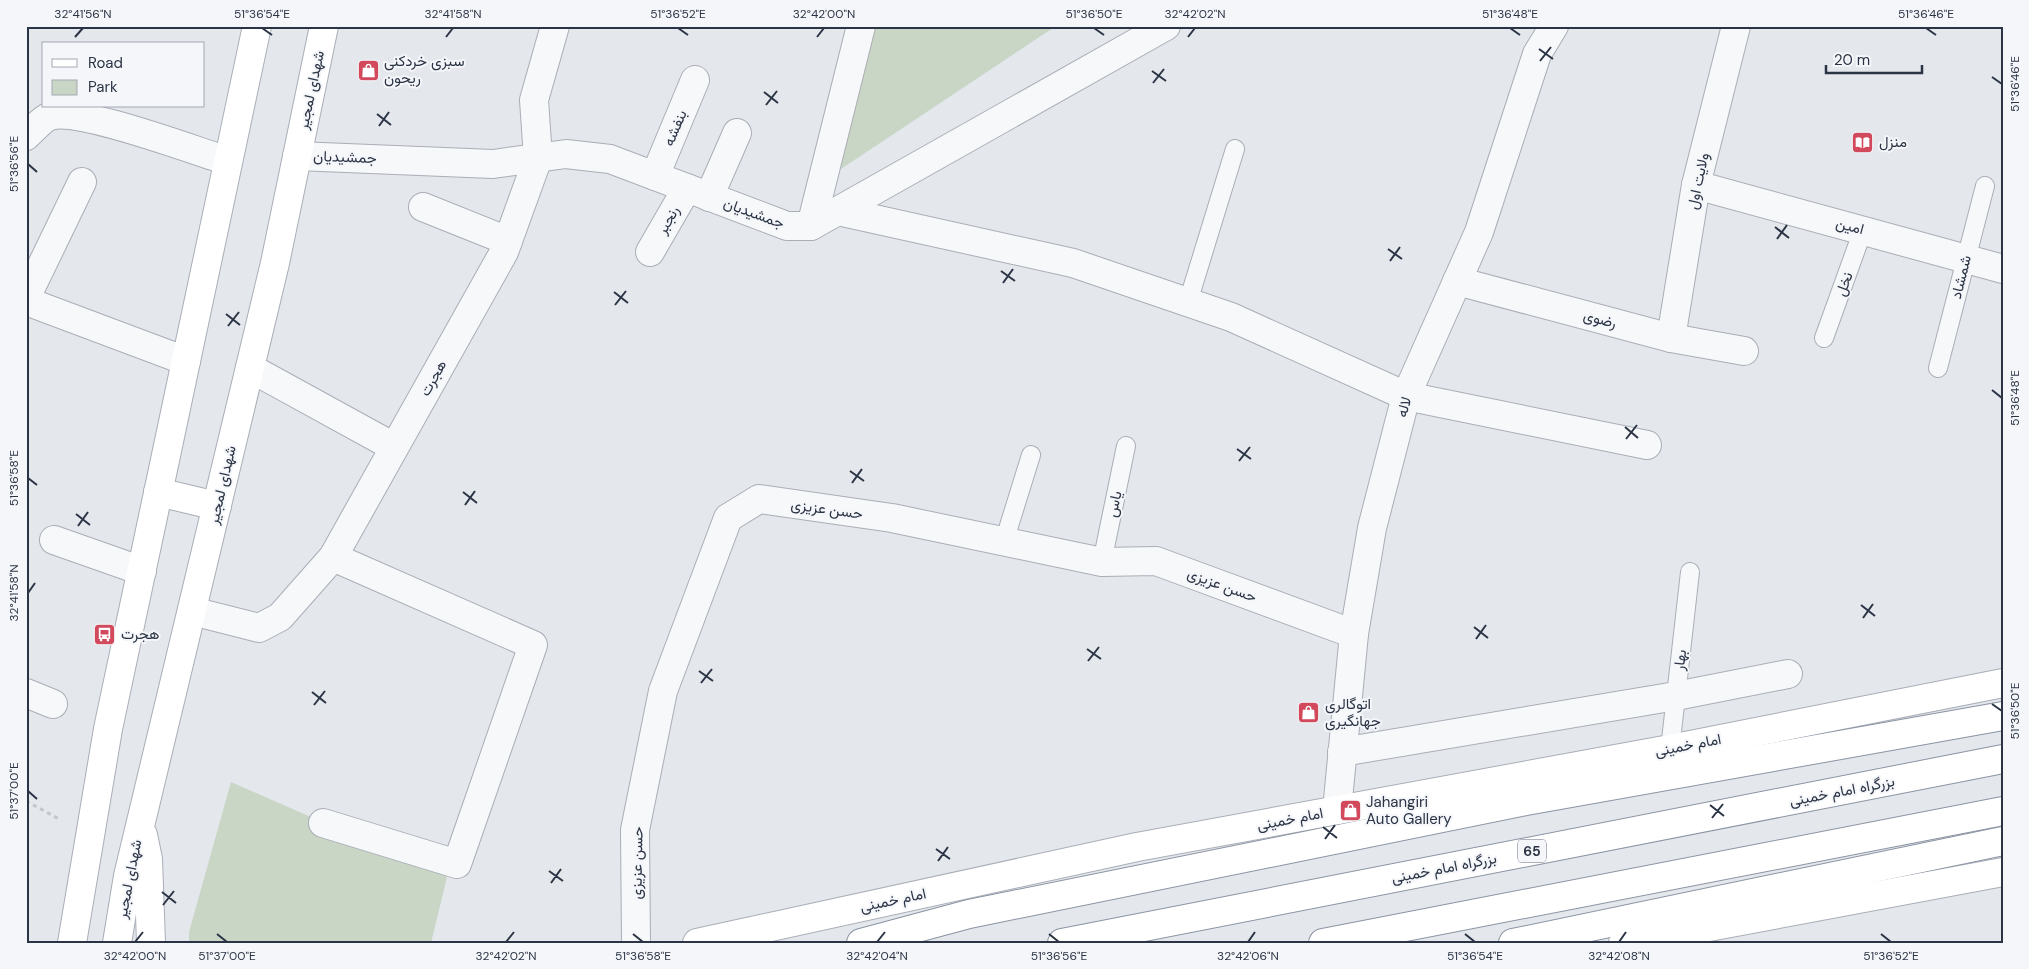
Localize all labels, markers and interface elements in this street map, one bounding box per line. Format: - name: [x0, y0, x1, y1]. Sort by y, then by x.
- text: 32°41'56"N: [54, 6, 112, 22]
- text: 51°36'54"E: [234, 6, 290, 22]
- text: 32°41'58"N: [424, 6, 482, 22]
- text: 51°36'52"E: [650, 6, 706, 22]
- text: 32°42'00"N: [793, 6, 855, 22]
- text: 51°36'50"E: [1065, 6, 1123, 22]
- text: 32°42'02"N: [1164, 6, 1226, 22]
- text: 51°36'48"E: [1482, 6, 1538, 22]
- text: 51°36'46"E: [1898, 6, 1954, 22]
- legend: [42, 42, 205, 108]
- scale bar: [1826, 42, 1923, 74]
- street label: شهدای لمجیر: [293, 49, 329, 132]
- text: 20 m: [1834, 50, 1870, 70]
- place label: سبزی خردکنی ریحون: [384, 51, 465, 88]
- text: Road: [88, 53, 123, 73]
- text: 51°36'46"E: [2007, 56, 2023, 112]
- shop icon: سبزی خردکنی ریحون: [356, 58, 380, 82]
- text: Park: [88, 77, 118, 97]
- street label: بنفشه: [658, 107, 692, 149]
- library icon: منزل: [1851, 130, 1875, 154]
- place label: منزل: [1879, 132, 1907, 152]
- text: 51°36'56"E: [6, 136, 22, 192]
- street label: جمشیدیان: [313, 146, 377, 168]
- street label: ولایت اول: [1682, 151, 1714, 211]
- street label: جمشیدیان: [721, 193, 787, 233]
- street label: رنجبر: [651, 202, 684, 239]
- street label: امین: [1834, 213, 1866, 239]
- street label: شمشاد: [1946, 253, 1976, 301]
- street label: نخل: [1830, 269, 1858, 299]
- street label: رضوی: [1581, 305, 1619, 333]
- street label: هجرت: [415, 356, 451, 400]
- text: 51°36'48"E: [2007, 370, 2023, 426]
- street label: لاله: [1392, 394, 1416, 420]
- street label: شهدای لمجیر: [203, 444, 241, 527]
- text: 51°36'58"E: [6, 450, 22, 506]
- street label: یاس: [1101, 489, 1127, 519]
- street label: حسن عزیزی: [790, 494, 864, 524]
- street label: حسن عزیزی: [1184, 563, 1260, 607]
- text: 32°41'58"N: [6, 564, 22, 622]
- bus stop icon: هجرت: [93, 622, 117, 646]
- place label: هجرت: [121, 624, 159, 644]
- street label: بهار: [1669, 648, 1691, 673]
- text: 51°36'50"E: [2007, 682, 2023, 740]
- place label: اتوگالری جهانگیری: [1325, 694, 1381, 731]
- shop icon: اتوگالری جهانگیری: [1297, 701, 1321, 725]
- street label: امام خمینی: [1653, 729, 1723, 761]
- text: 51°37'00"E: [6, 762, 22, 820]
- street label: بزرگراه امام خمینی: [1788, 771, 1896, 811]
- place label: Jahangiri Auto Gallery: [1366, 792, 1452, 829]
- shop icon: Jahangiri Auto Gallery: [1338, 799, 1362, 823]
- street label: امام خمینی: [1255, 803, 1325, 835]
- street label: حسن عزیزی: [626, 826, 648, 900]
- street label: شهدای لمجیر: [111, 838, 147, 921]
- road number: 65: [1518, 839, 1546, 862]
- street label: بزرگراه امام خمینی: [1390, 848, 1498, 888]
- street label: امام خمینی: [858, 883, 928, 917]
- text: 32°42'00"N: [104, 948, 166, 964]
- text: 51°37'00"E: [198, 948, 256, 964]
- text: 32°42'02"N: [475, 948, 537, 964]
- text: 51°36'58"E: [615, 948, 671, 964]
- text: 32°42'04"N: [846, 948, 908, 964]
- text: 51°36'56"E: [1031, 948, 1087, 964]
- text: 32°42'06"N: [1217, 948, 1279, 964]
- text: 51°36'54"E: [1447, 948, 1503, 964]
- text: 32°42'08"N: [1588, 948, 1650, 964]
- text: 51°36'52"E: [1863, 948, 1919, 964]

